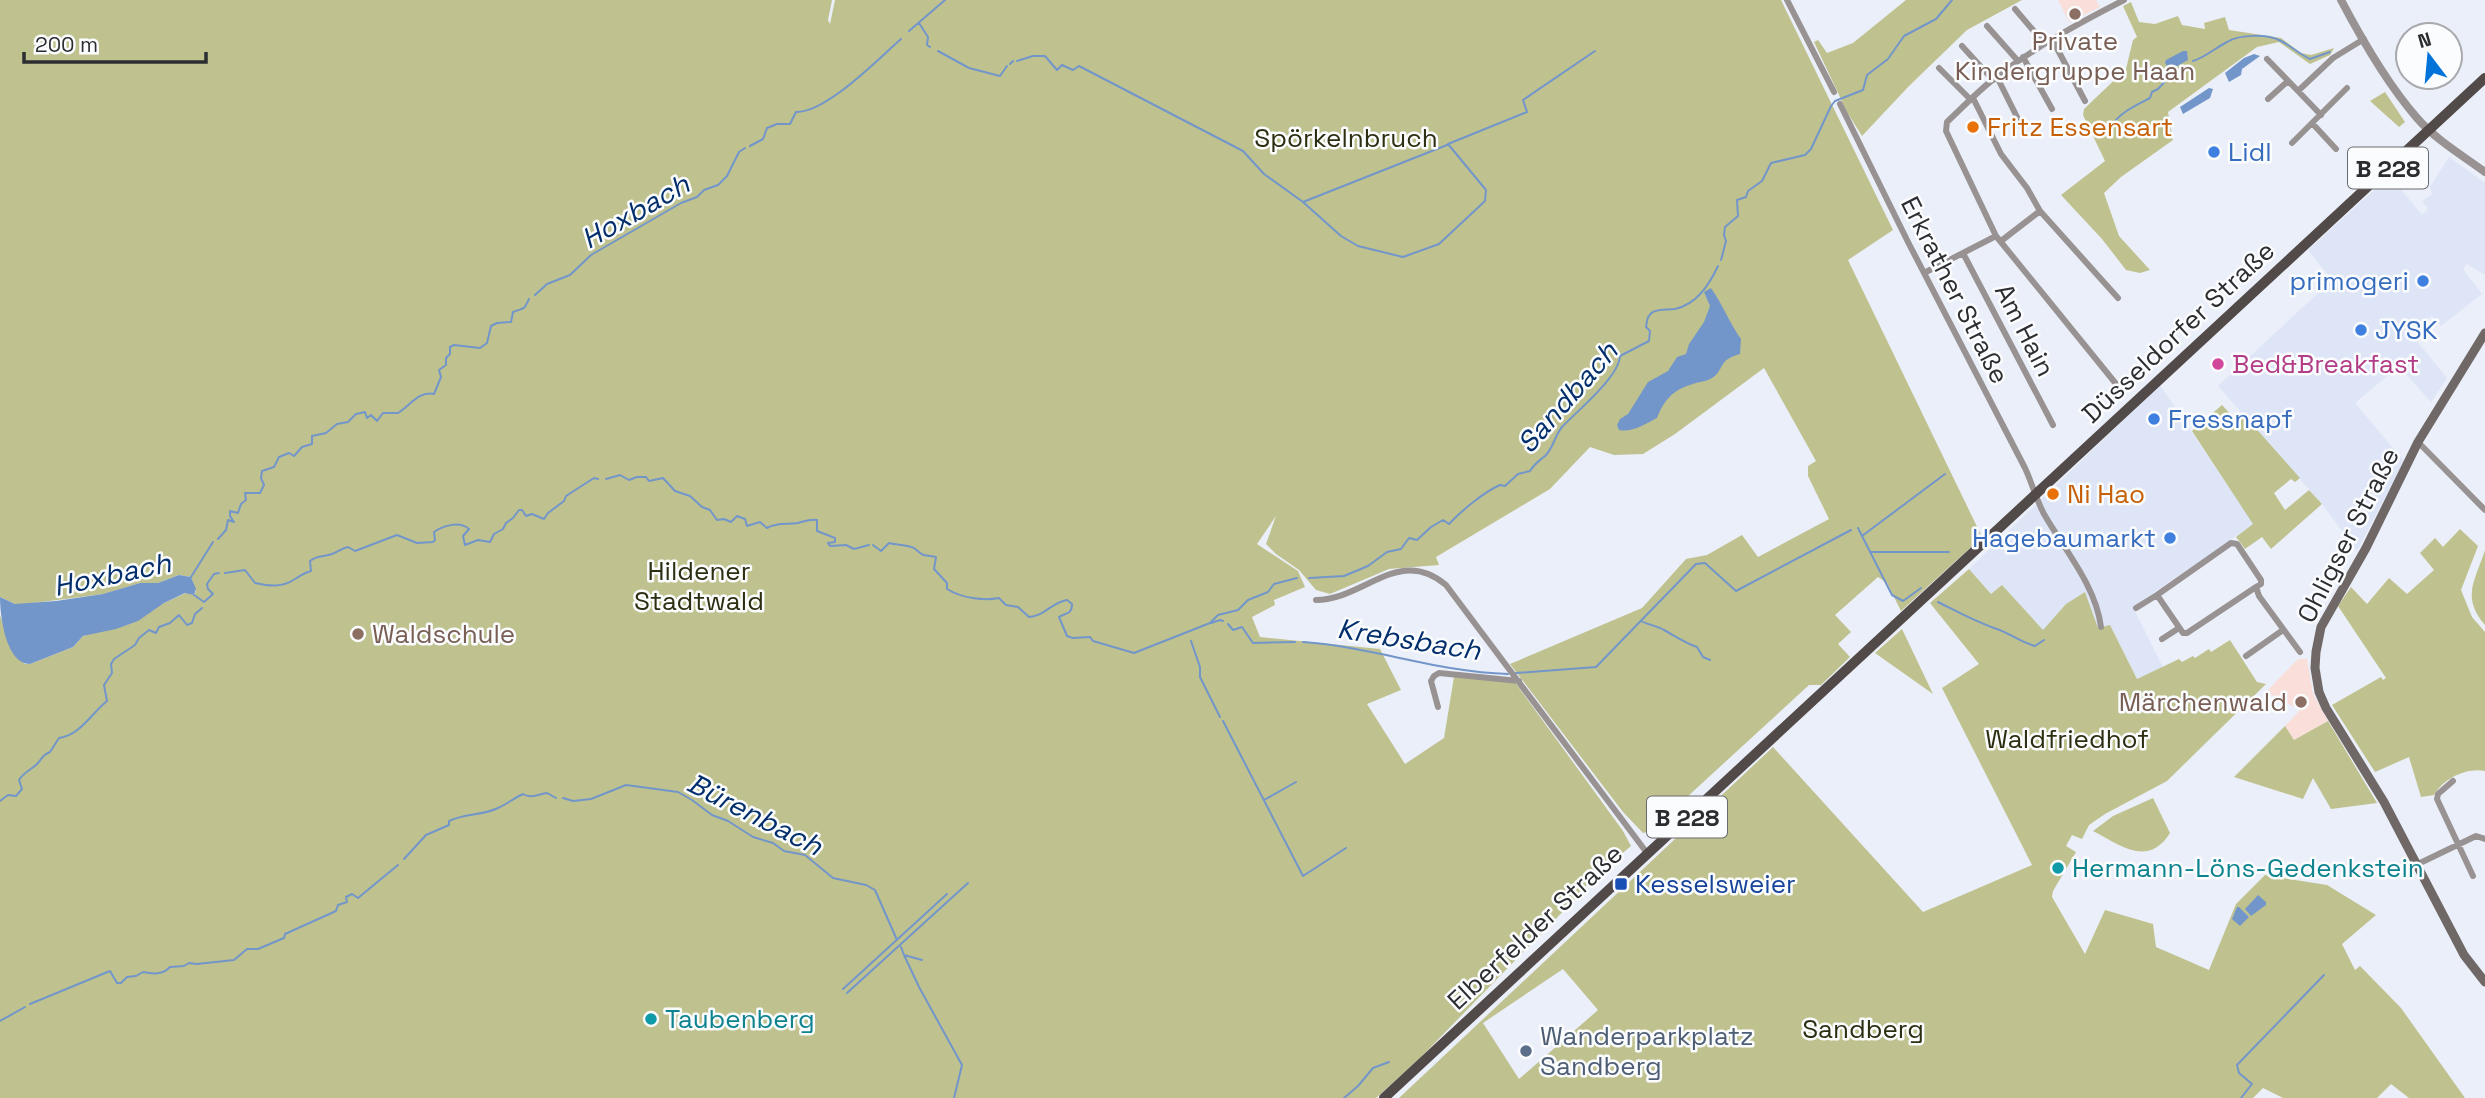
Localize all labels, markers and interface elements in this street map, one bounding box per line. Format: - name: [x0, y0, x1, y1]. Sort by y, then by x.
- marker: Private Kindergruppe Haan: [2067, 6, 2083, 22]
- scale bar: [24, 21, 206, 65]
- north arrow: [2394, 21, 2464, 91]
- place label: Private Kindergruppe Haan: [1955, 24, 2195, 88]
- text: N: [2415, 26, 2434, 54]
- text: 200 m: [35, 31, 98, 58]
- place label: Fritz Essensart: [1987, 110, 2173, 144]
- marker: Fritz Essensart: [1965, 119, 1981, 135]
- park label: Spörkelnbruch: [1254, 121, 1438, 155]
- place label: Lidl: [2228, 135, 2272, 169]
- marker: Lidl: [2206, 144, 2222, 160]
- road number: B 228: [2348, 148, 2428, 188]
- water label: Hoxbach: [574, 165, 696, 256]
- street label: Erkrather Straße: [1893, 191, 2017, 389]
- street label: Düsseldorfer Straße: [2074, 234, 2282, 430]
- place label: primogeri: [2289, 264, 2409, 298]
- marker: primogeri: [2415, 273, 2431, 289]
- street label: Am Hain: [1987, 278, 2063, 382]
- place label: JYSK: [2375, 313, 2438, 347]
- marker: JYSK: [2353, 322, 2369, 338]
- water label: Sandbach: [1509, 333, 1626, 460]
- place label: Bed&Breakfast: [2232, 347, 2419, 381]
- marker: Bed&Breakfast: [2210, 356, 2226, 372]
- place label: Fressnapf: [2168, 402, 2293, 436]
- marker: Fressnapf: [2146, 411, 2162, 427]
- street label: Ohligser Straße: [2289, 442, 2407, 628]
- place label: Ni Hao: [2067, 477, 2145, 511]
- marker: Ni Hao: [2045, 486, 2061, 502]
- place label: Hagebaumarkt: [1972, 521, 2156, 555]
- marker: Hagebaumarkt: [2162, 530, 2178, 546]
- water label: Hoxbach: [50, 544, 175, 604]
- park label: Hildener Stadtwald: [634, 554, 764, 618]
- water label: Krebsbach: [1335, 610, 1484, 668]
- place label: Waldschule: [372, 617, 515, 651]
- marker: Waldschule: [350, 626, 366, 642]
- place label: Märchenwald: [2119, 685, 2287, 719]
- marker: Märchenwald: [2293, 694, 2309, 710]
- park label: Waldfriedhof: [1985, 722, 2149, 756]
- water label: Bürenbach: [681, 765, 829, 864]
- road number: B 228: [1647, 796, 1727, 838]
- street label: Elberfelder Straße: [1440, 837, 1630, 1017]
- place label: Hermann-Löns-Gedenkstein: [2072, 851, 2424, 885]
- marker: Hermann-Löns-Gedenkstein: [2050, 860, 2066, 876]
- place label: Kesselsweier: [1635, 867, 1796, 901]
- marker: Kesselsweier: [1613, 876, 1629, 892]
- place label: Taubenberg: [665, 1002, 815, 1036]
- marker: Taubenberg: [643, 1011, 659, 1027]
- park label: Sandberg: [1802, 1012, 1924, 1046]
- place label: Wanderparkplatz Sandberg: [1540, 1019, 1754, 1083]
- marker: Wanderparkplatz Sandberg: [1518, 1043, 1534, 1059]

